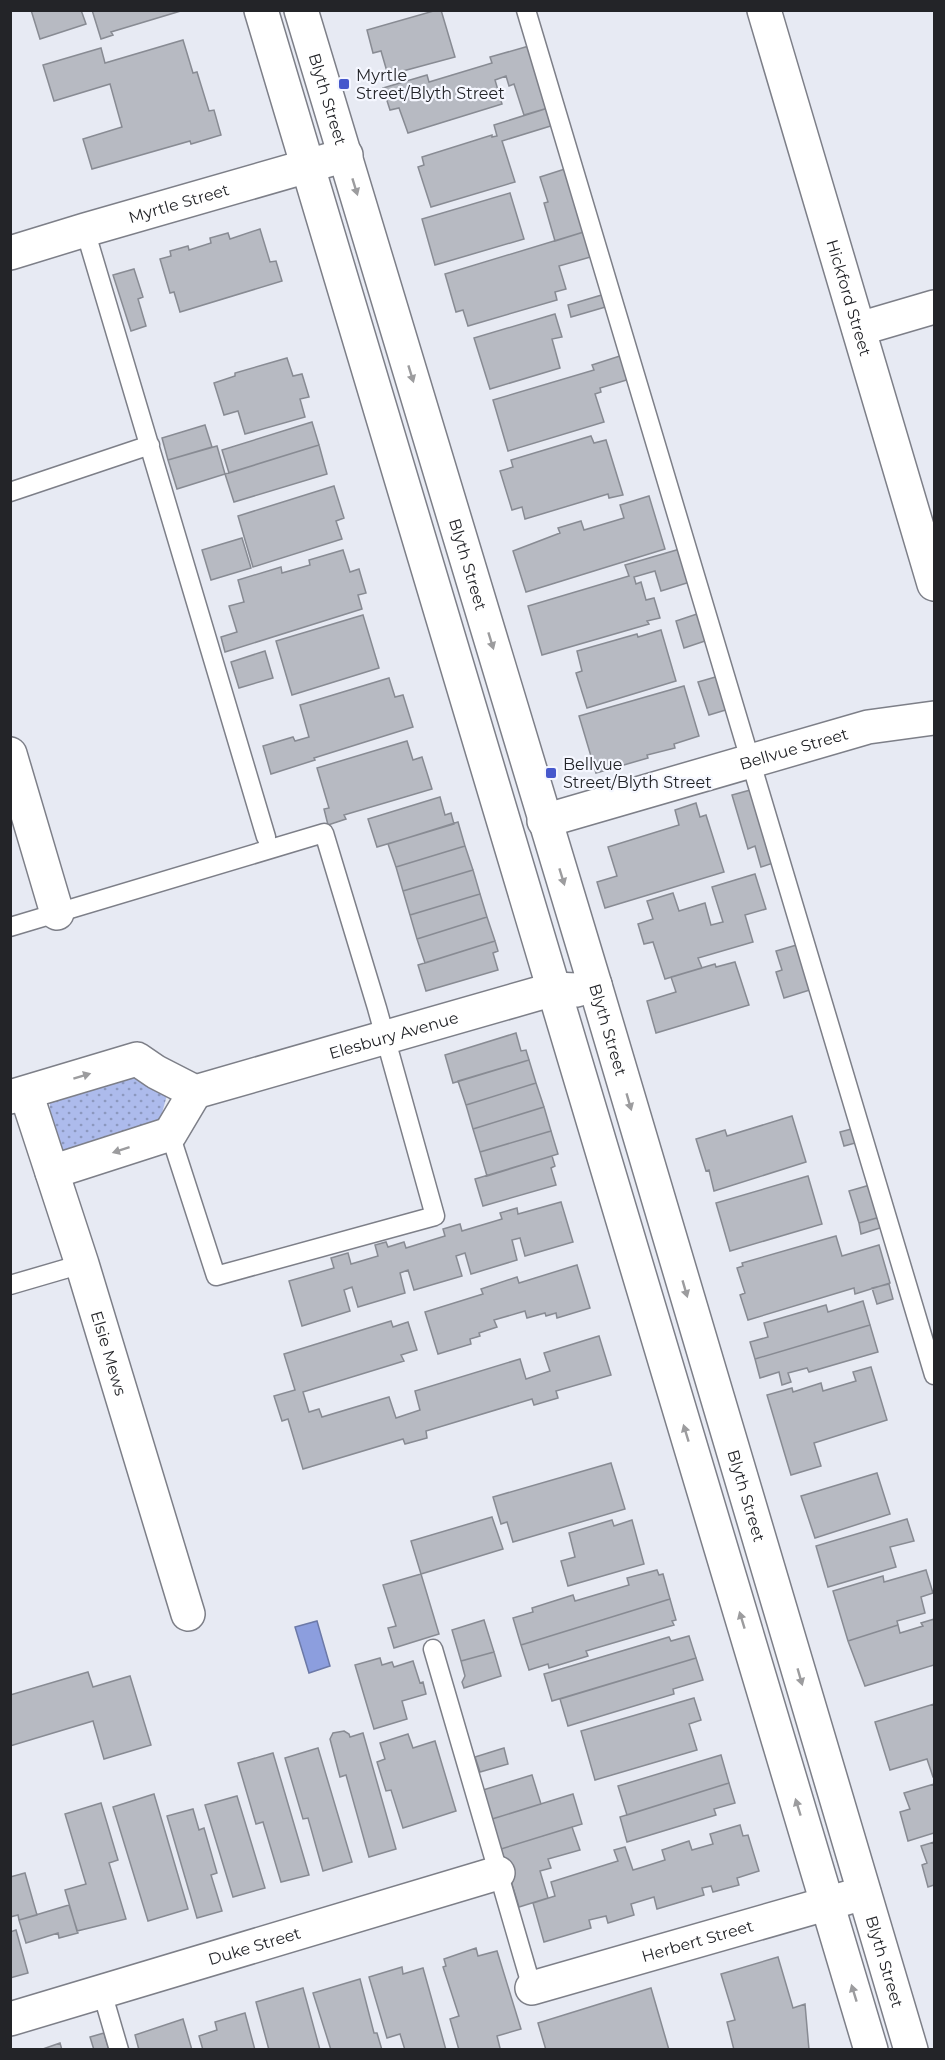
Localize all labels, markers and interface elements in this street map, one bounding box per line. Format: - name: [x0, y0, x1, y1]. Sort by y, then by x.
- street label: Blyth Street: [305, 51, 350, 148]
- place label: Myrtle Street/Blyth Street: [356, 66, 505, 103]
- marker: Myrtle Street/Blyth Street: [337, 77, 351, 91]
- one-way arrow: [351, 178, 360, 196]
- street label: Myrtle Street: [126, 180, 232, 227]
- street label: Hickford Street: [822, 237, 875, 359]
- one-way arrow: [407, 365, 416, 383]
- street label: Blyth Street: [445, 516, 491, 613]
- one-way arrow: [487, 632, 496, 650]
- street label: Bellvue Street: [737, 724, 851, 774]
- place label: Bellvue Street/Blyth Street: [563, 755, 712, 792]
- marker: Bellvue Street/Blyth Street: [544, 766, 558, 780]
- one-way arrow: [557, 868, 567, 886]
- street label: Blyth Street: [585, 982, 631, 1079]
- street label: Elesbury Avenue: [327, 1008, 461, 1063]
- one-way arrow: [73, 1071, 91, 1080]
- one-way arrow: [625, 1093, 634, 1111]
- one-way arrow: [112, 1146, 130, 1155]
- one-way arrow: [681, 1280, 690, 1298]
- street label: Elsie Mews: [87, 1309, 130, 1398]
- one-way arrow: [681, 1424, 690, 1442]
- street label: Blyth Street: [723, 1448, 769, 1545]
- one-way arrow: [737, 1611, 746, 1629]
- one-way arrow: [796, 1668, 805, 1686]
- one-way arrow: [793, 1798, 802, 1816]
- street label: Blyth Street: [862, 1913, 907, 2010]
- street label: Herbert Street: [639, 1916, 756, 1966]
- street label: Duke Street: [206, 1923, 303, 1969]
- one-way arrow: [849, 1984, 858, 2002]

